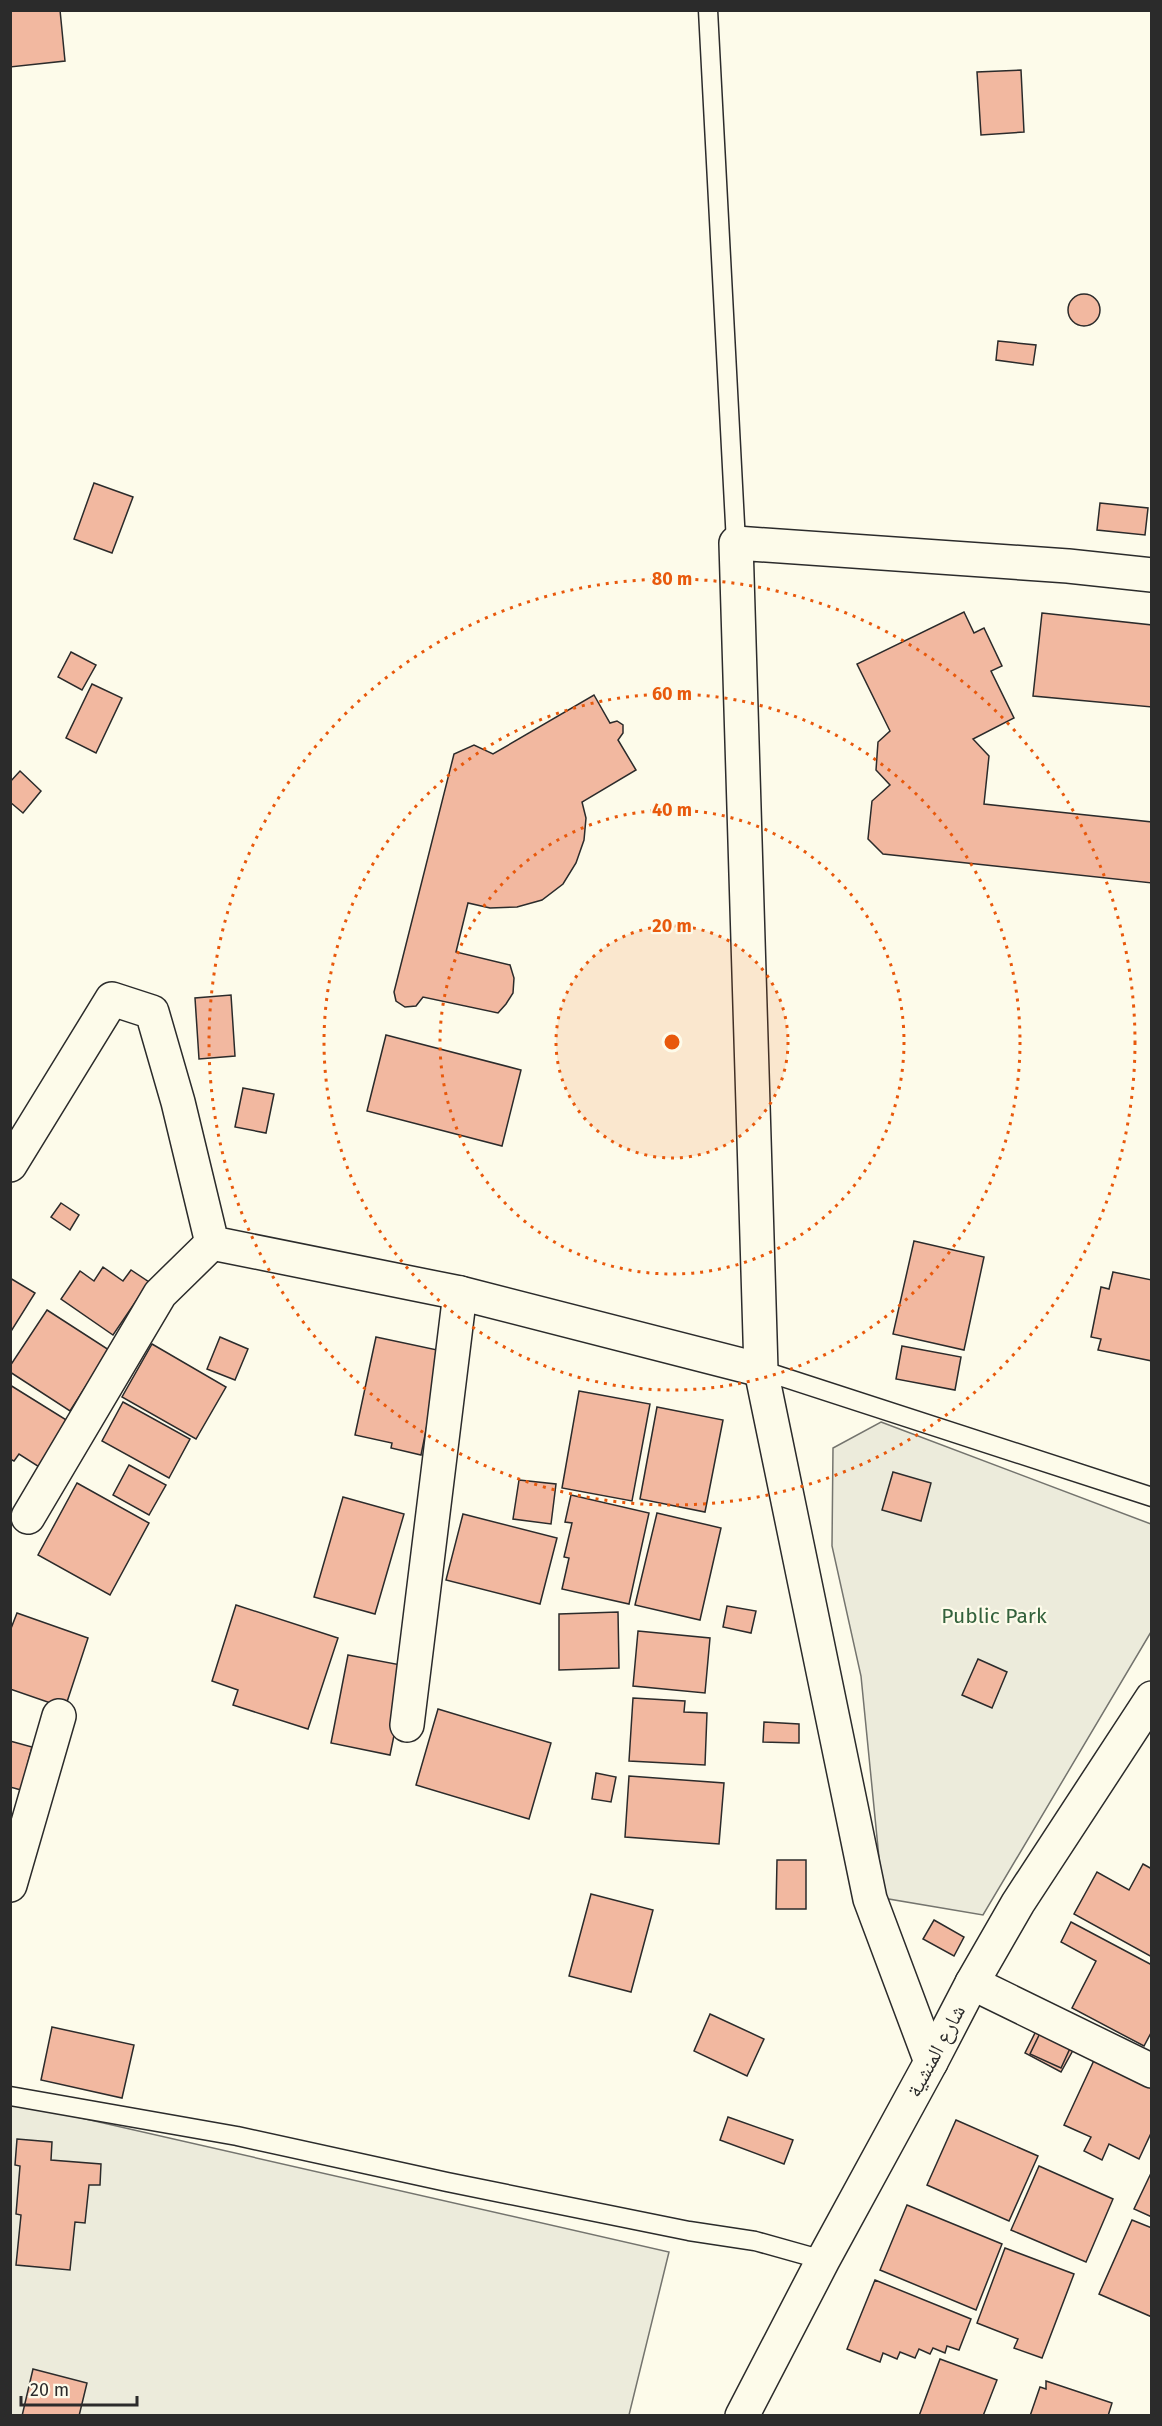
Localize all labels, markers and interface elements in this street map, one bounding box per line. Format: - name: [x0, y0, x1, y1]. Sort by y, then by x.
- text: 80 m: [652, 568, 692, 590]
- text: 60 m: [652, 683, 692, 705]
- text: 40 m: [652, 799, 692, 821]
- text: 20 m: [652, 915, 692, 937]
- centre of rings: [662, 1032, 682, 1052]
- park label: Public Park: [941, 1603, 1047, 1629]
- street label: شارع المنشية: [901, 2000, 971, 2102]
- scale bar: [21, 2369, 136, 2407]
- text: 20 m: [30, 2379, 69, 2401]

